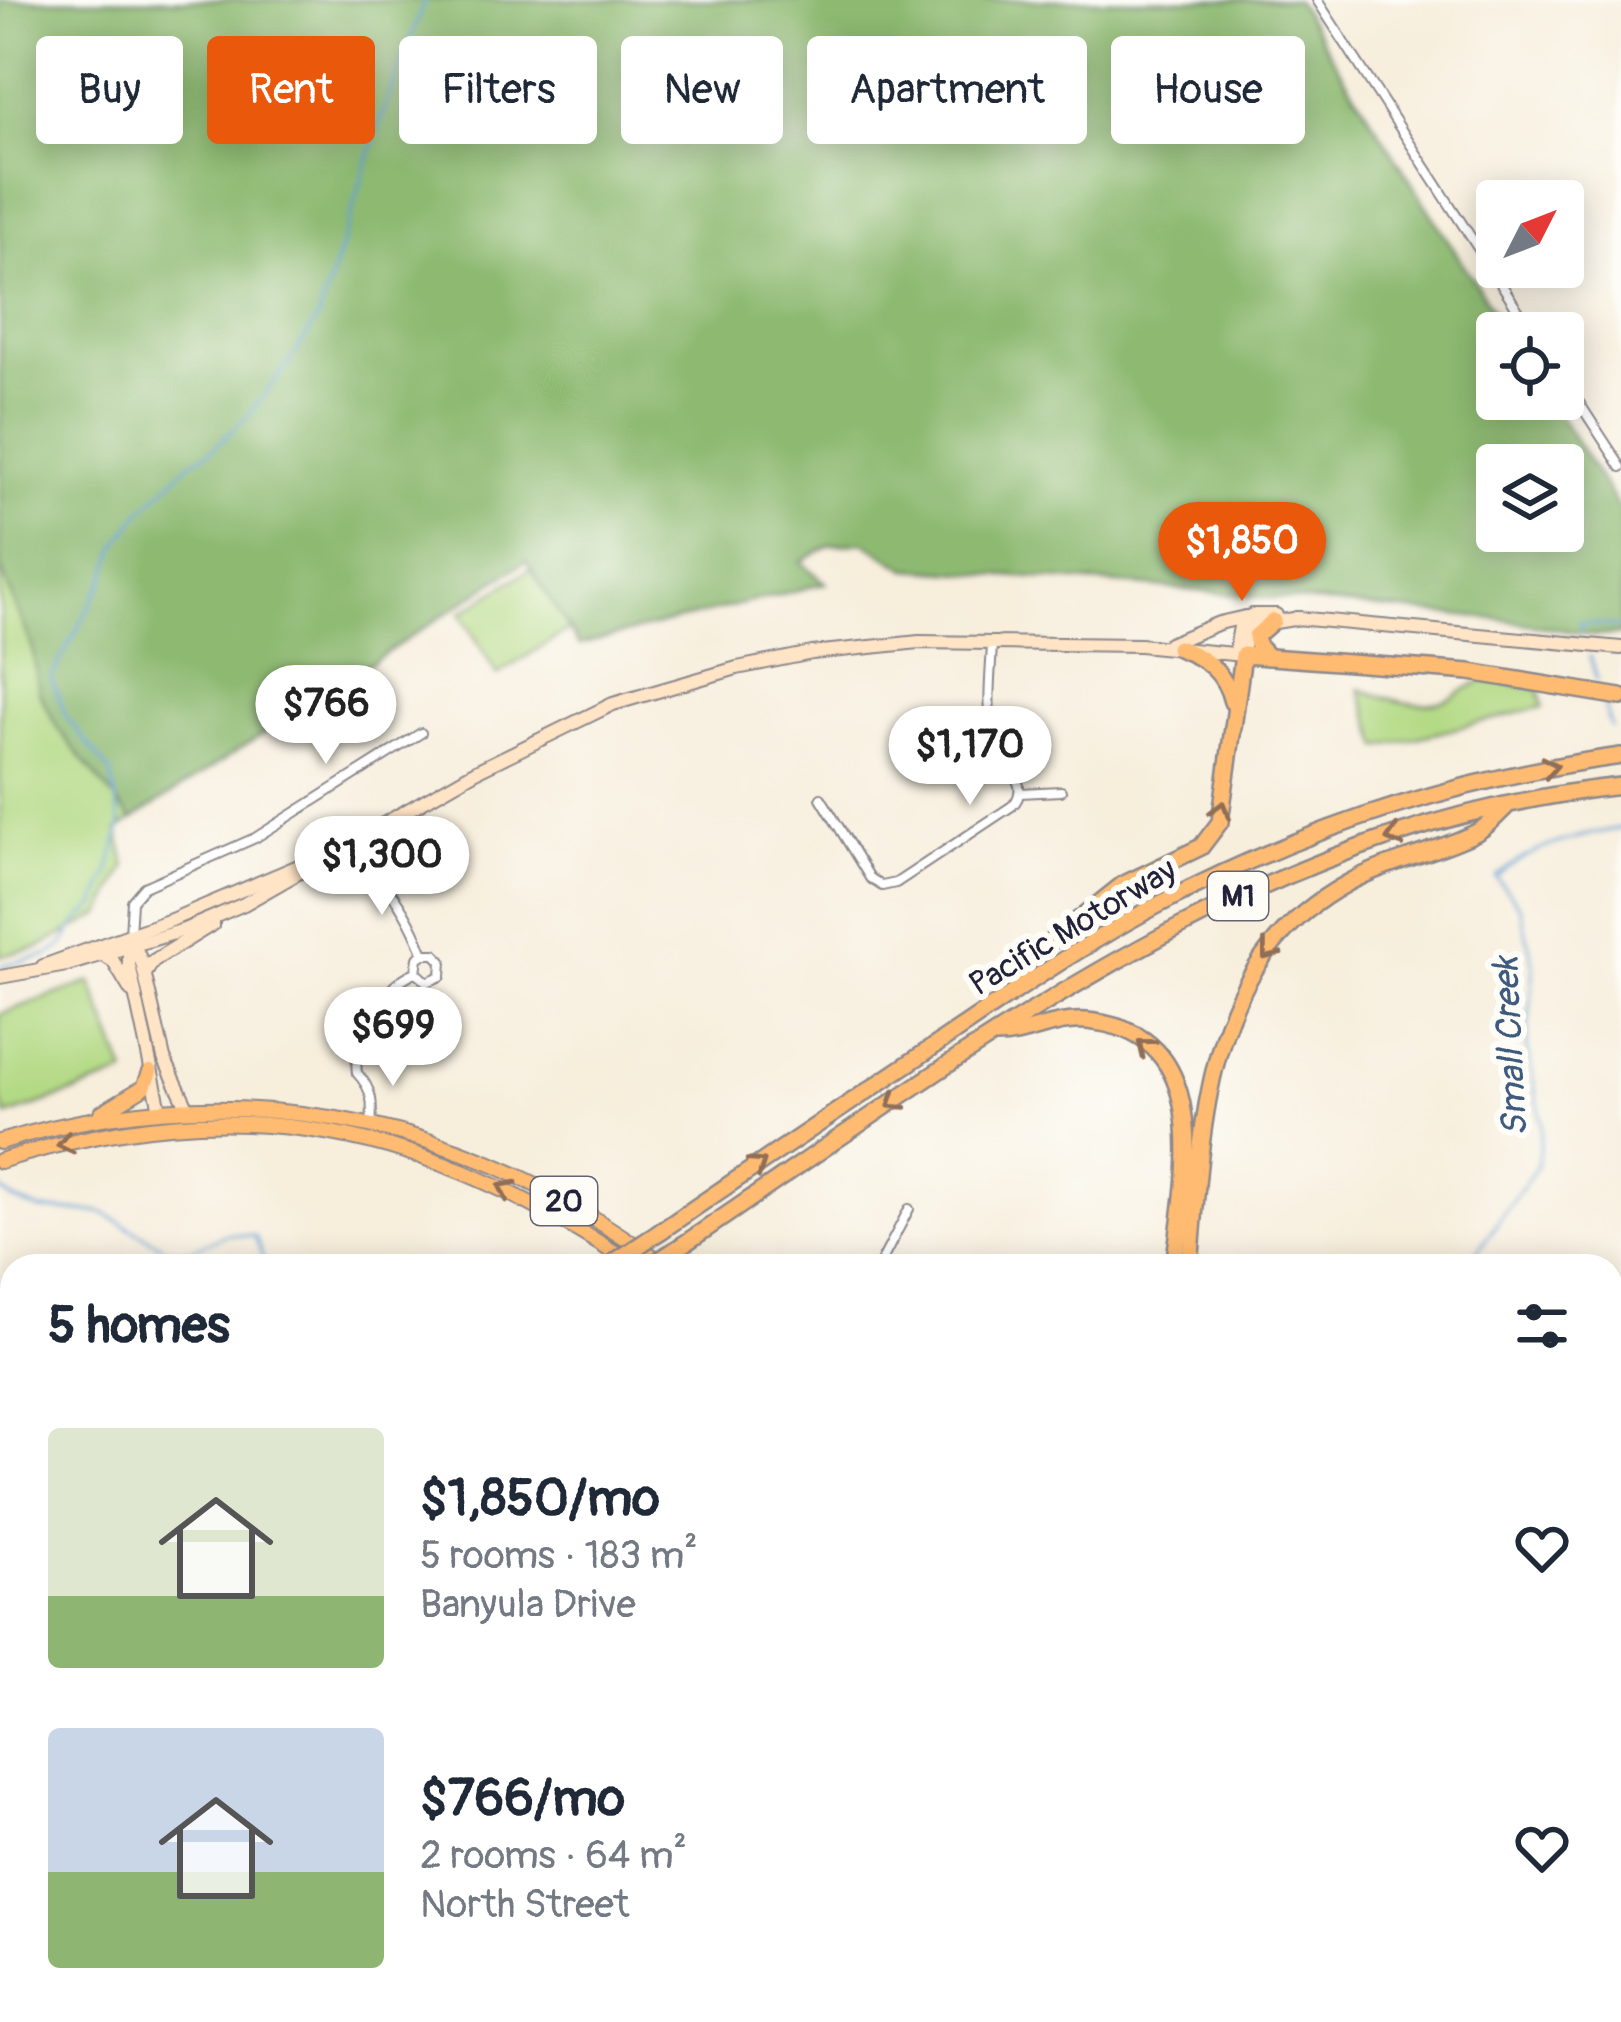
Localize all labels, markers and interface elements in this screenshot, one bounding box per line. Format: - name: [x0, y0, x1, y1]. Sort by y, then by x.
- chip: Buy: [36, 36, 183, 144]
- chip: Rent: [207, 36, 375, 144]
- chip: Filters: [399, 36, 597, 144]
- chip: New: [621, 36, 783, 144]
- chip: Apartment: [807, 36, 1087, 144]
- chip: House: [1111, 36, 1305, 144]
- north arrow: [1476, 180, 1584, 288]
- map controls: [1476, 180, 1584, 552]
- button: locate: [1476, 312, 1584, 420]
- button: layers: [1476, 444, 1584, 552]
- pin: $1,850: [1144, 502, 1340, 604]
- text: $1,850: [1185, 516, 1299, 565]
- pin: $766: [255, 665, 397, 767]
- text: $766: [282, 679, 370, 728]
- pin: $1,170: [872, 706, 1068, 808]
- text: $1,170: [916, 720, 1024, 769]
- one-way arrow: [1540, 755, 1560, 781]
- one-way arrow: [1206, 800, 1231, 821]
- pin: $1,300: [284, 816, 480, 918]
- one-way arrow: [1384, 822, 1405, 847]
- text: $1,300: [321, 830, 443, 879]
- street label: Pacific Motorway: [962, 849, 1184, 1005]
- road number: M1: [1208, 872, 1268, 920]
- one-way arrow: [1262, 938, 1283, 960]
- water label: Small Creek: [1483, 953, 1538, 1138]
- pin: $699: [322, 987, 464, 1089]
- text: $699: [351, 1001, 435, 1050]
- one-way arrow: [1137, 1039, 1159, 1060]
- one-way arrow: [887, 1087, 909, 1109]
- one-way arrow: [56, 1130, 76, 1155]
- one-way arrow: [744, 1157, 766, 1179]
- road number: 20: [531, 1177, 597, 1225]
- one-way arrow: [497, 1180, 518, 1204]
- icon: filters: [1509, 1293, 1575, 1359]
- text: 5 homes: [48, 1294, 230, 1358]
- text: $1,850/mo: [420, 1467, 660, 1531]
- icon: home: [144, 1476, 288, 1620]
- icon: heart: [1509, 1515, 1575, 1581]
- text: 5 rooms · 183 m²: [420, 1531, 698, 1580]
- text: Banyula Drive: [420, 1580, 636, 1629]
- text: $766/mo: [420, 1767, 625, 1831]
- icon: home: [144, 1776, 288, 1920]
- icon: heart: [1509, 1815, 1575, 1881]
- text: 2 rooms · 64 m²: [420, 1831, 687, 1880]
- text: North Street: [420, 1880, 629, 1929]

